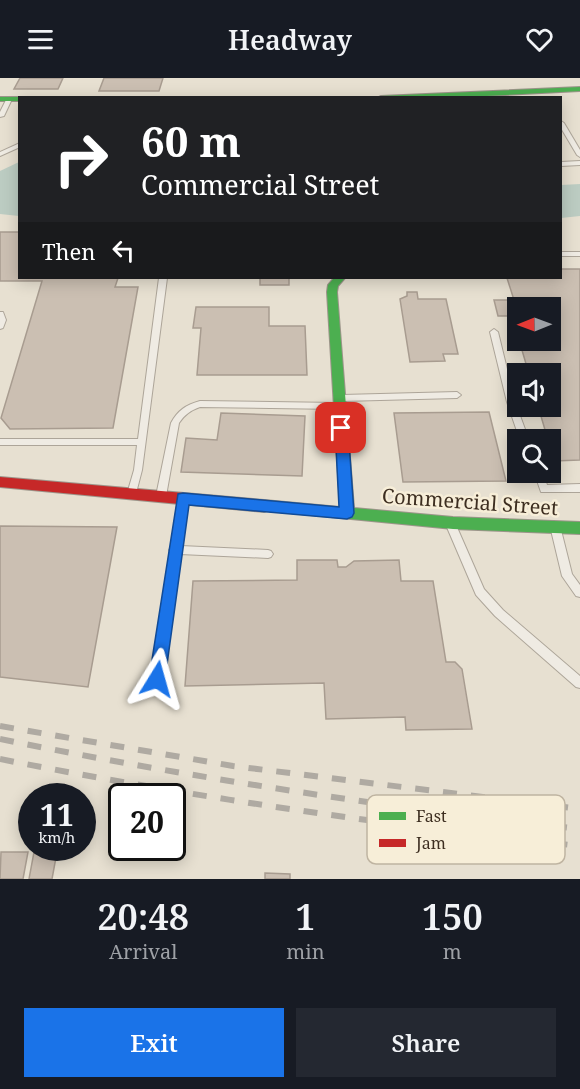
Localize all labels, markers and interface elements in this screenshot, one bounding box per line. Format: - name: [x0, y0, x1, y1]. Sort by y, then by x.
- text: Headway: [228, 21, 352, 58]
- icon: menu: [24, 23, 57, 56]
- icon: heart: [523, 23, 556, 56]
- text: 60 m: [141, 112, 241, 169]
- icon: right: [42, 120, 120, 198]
- text: Commercial Street: [141, 166, 379, 203]
- icon: left: [107, 234, 140, 267]
- text: Then: [42, 236, 95, 266]
- north arrow: [507, 297, 561, 351]
- map controls: [507, 297, 561, 483]
- button: sound: [507, 363, 561, 417]
- pin: [315, 402, 366, 453]
- icon: arrive: [324, 411, 357, 444]
- button: search: [507, 429, 561, 483]
- street label: Commercial Street: [381, 482, 559, 521]
- position arrow: [125, 647, 189, 711]
- speed limit sign: 20: [108, 783, 186, 861]
- text: 11: [40, 794, 74, 835]
- legend: [367, 795, 565, 864]
- text: Fast: [416, 805, 447, 827]
- text: km/h: [39, 827, 75, 847]
- text: Jam: [415, 832, 446, 854]
- text: 20:48: [97, 892, 189, 941]
- text: 1: [295, 892, 316, 941]
- text: 150: [422, 892, 483, 941]
- text: Arrival: [109, 938, 177, 965]
- text: min: [286, 938, 325, 965]
- text: m: [443, 938, 462, 965]
- button: Exit: [24, 1008, 284, 1077]
- button: Share: [296, 1008, 556, 1077]

